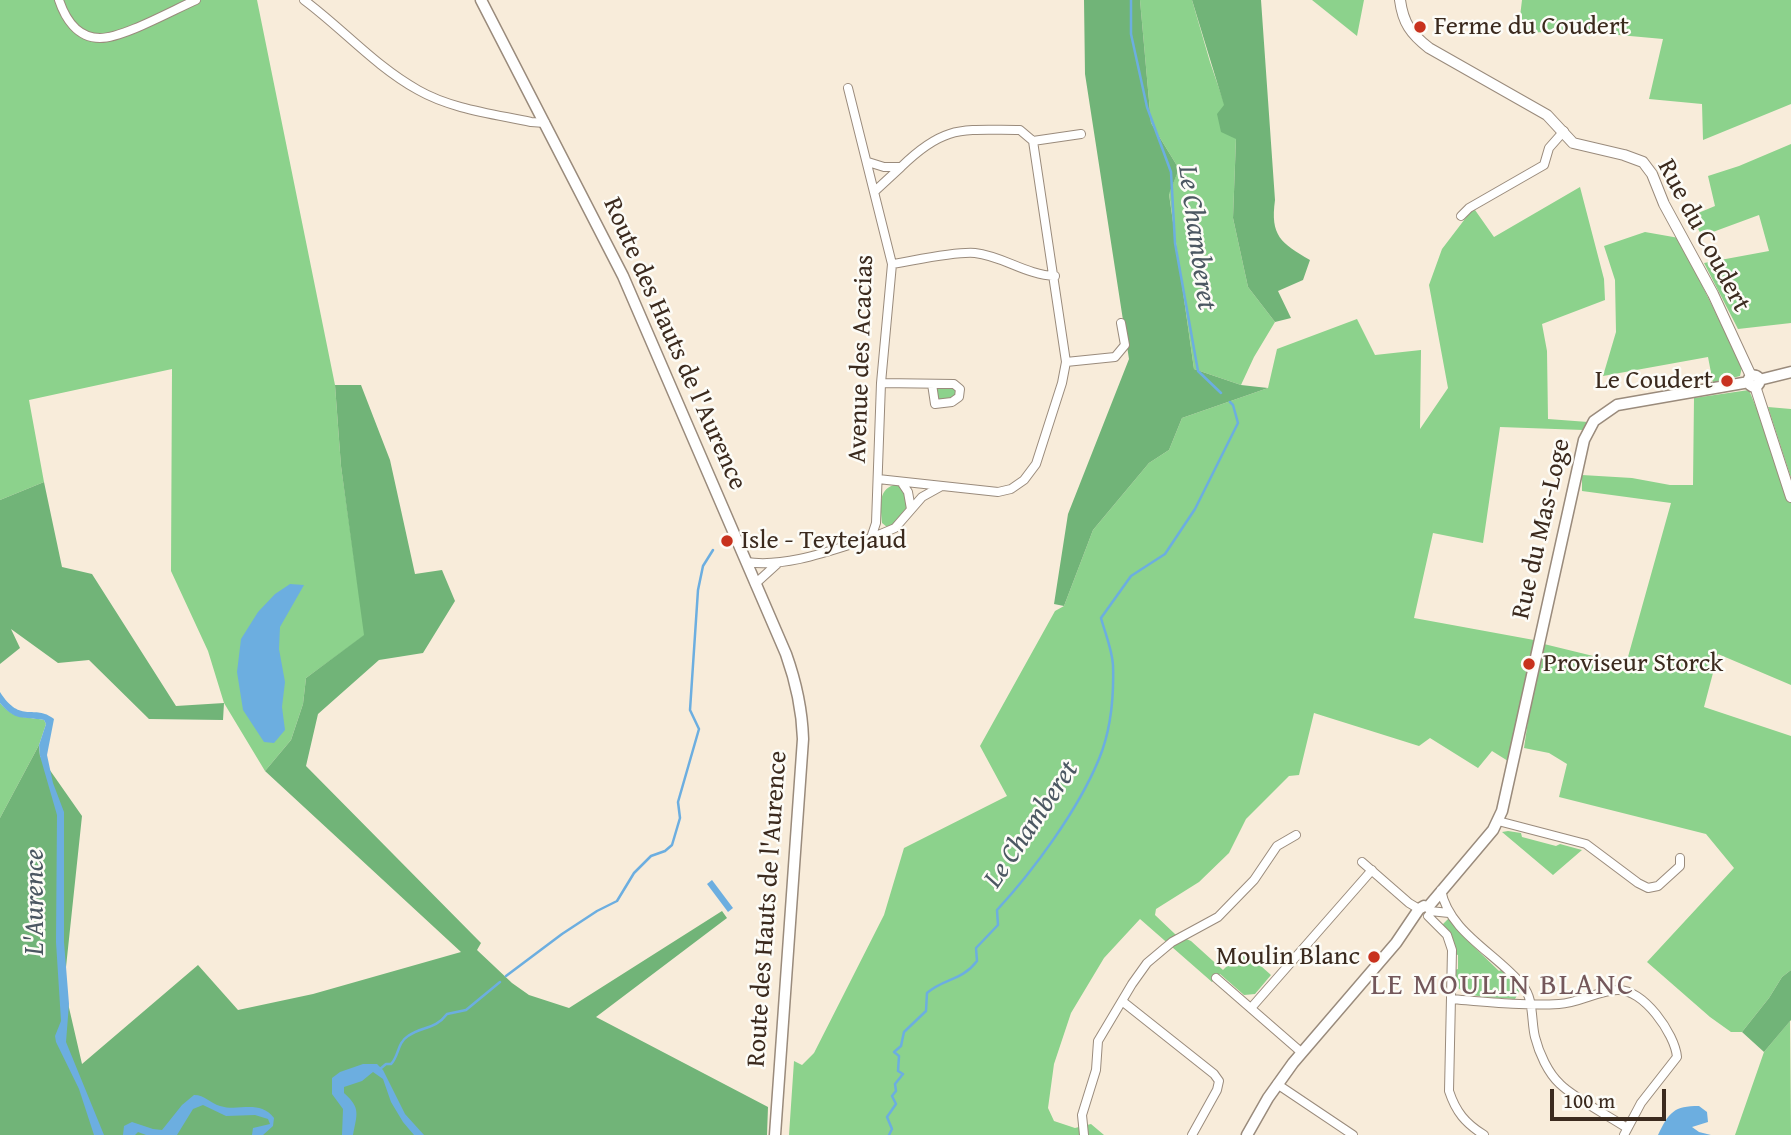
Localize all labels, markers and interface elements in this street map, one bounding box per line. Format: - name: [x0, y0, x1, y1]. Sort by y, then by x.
- place label: Ferme du Coudert: [1434, 11, 1629, 43]
- marker: Ferme du Coudert: [1412, 19, 1428, 35]
- street label: Rue du Coudert: [1650, 154, 1756, 318]
- water label: Le Chamberet: [1169, 163, 1223, 313]
- street label: Route des Hauts de l'Aurence: [595, 193, 753, 495]
- street label: Avenue des Acacias: [843, 254, 881, 464]
- place label: Le Coudert: [1595, 365, 1713, 397]
- marker: Le Coudert: [1719, 373, 1735, 389]
- street label: Rue du Mas-Loge: [1506, 436, 1578, 622]
- place label: Isle - Teytejaud: [741, 525, 906, 557]
- marker: Isle - Teytejaud: [719, 533, 735, 549]
- place label: Proviseur Storck: [1543, 648, 1723, 680]
- marker: Proviseur Storck: [1521, 656, 1537, 672]
- street label: Route des Hauts de l'Aurence: [741, 750, 795, 1068]
- water label: Le Chamberet: [977, 755, 1087, 895]
- water label: L'Aurence: [19, 849, 53, 955]
- place label: Moulin Blanc: [1216, 941, 1360, 973]
- marker: Moulin Blanc: [1366, 949, 1382, 965]
- district label: LE MOULIN BLANC: [1372, 968, 1634, 1004]
- scale bar: [1553, 1076, 1668, 1120]
- text: 100 m: [1563, 1085, 1615, 1116]

